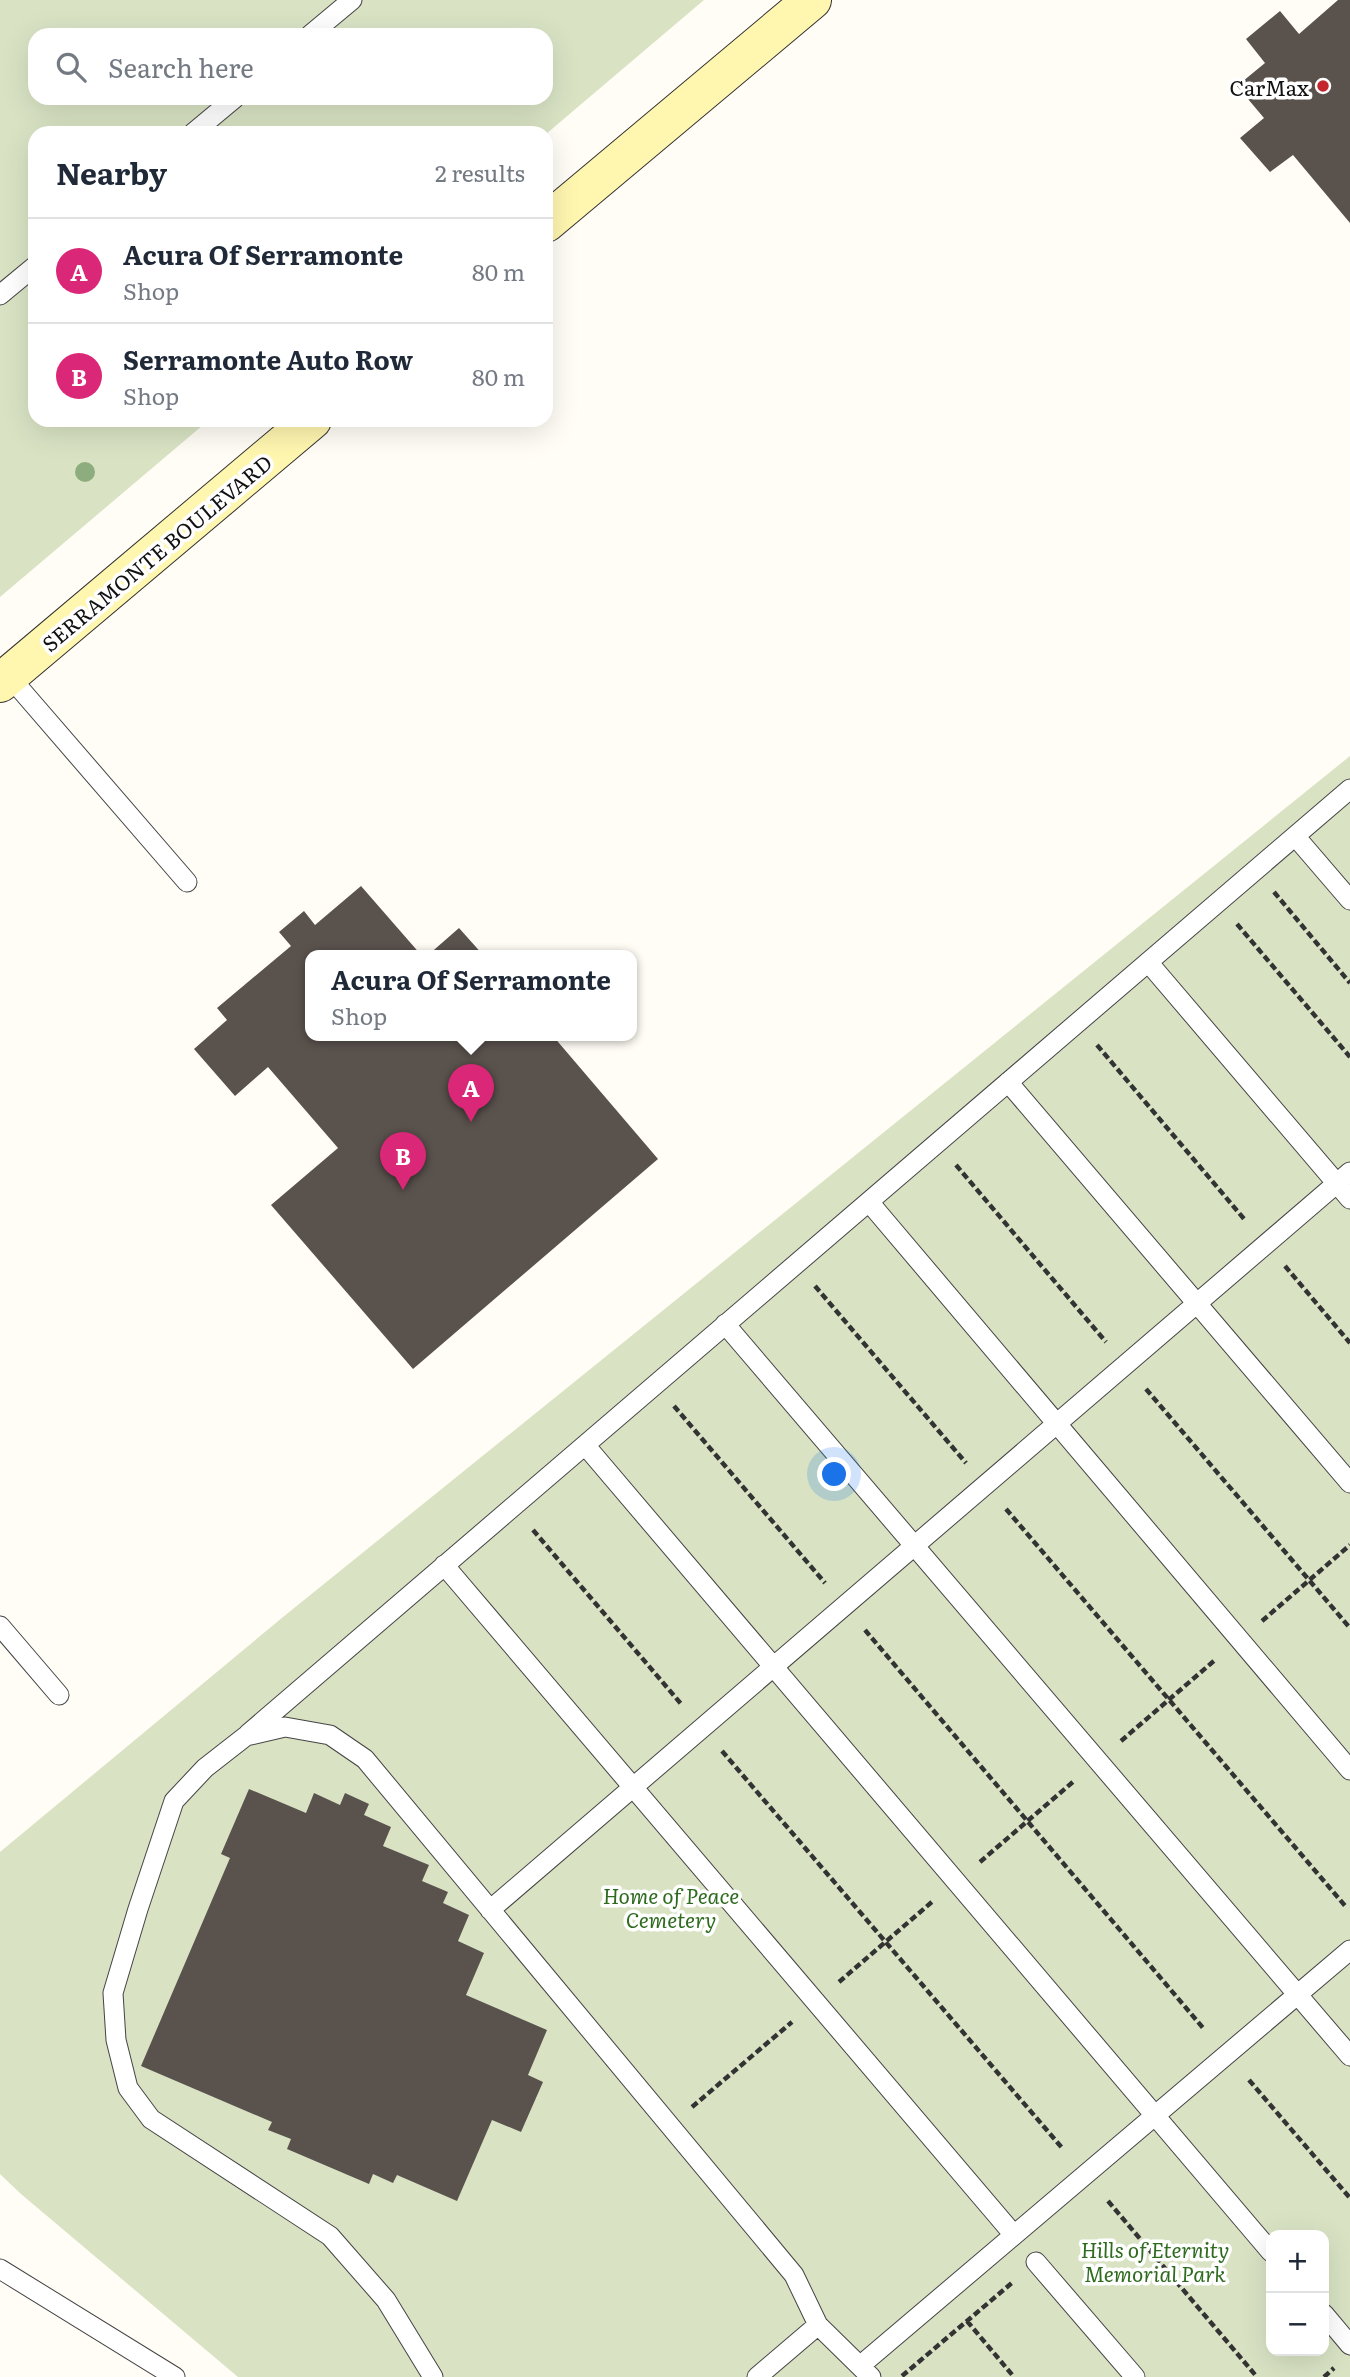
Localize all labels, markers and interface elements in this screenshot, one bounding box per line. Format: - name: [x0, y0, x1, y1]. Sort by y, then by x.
- search box: [28, 28, 553, 105]
- text: Search here: [108, 47, 254, 86]
- icon: search: [52, 48, 90, 86]
- place label: CarMax: [1230, 71, 1309, 102]
- marker: CarMax: [1315, 78, 1331, 94]
- text: Nearby: [56, 150, 167, 194]
- text: 2 results: [435, 155, 525, 189]
- text: Acura Of Serramonte: [123, 234, 403, 273]
- text: A: [70, 254, 88, 288]
- text: 80 m: [472, 254, 525, 288]
- text: Shop: [123, 273, 179, 307]
- text: Serramonte Auto Row: [123, 339, 413, 378]
- text: B: [71, 359, 87, 393]
- text: 80 m: [472, 359, 525, 393]
- text: Shop: [123, 378, 179, 412]
- street label: SERRAMONTE BOULEVARD: [34, 446, 278, 658]
- popup: [305, 950, 637, 1041]
- text: Acura Of Serramonte: [331, 959, 611, 998]
- text: Shop: [331, 998, 387, 1032]
- pin: A: [448, 1064, 494, 1122]
- pin: B: [380, 1132, 426, 1190]
- your location: [817, 1457, 851, 1491]
- park label: Home of Peace Cemetery: [603, 1879, 739, 1934]
- map controls: [1266, 2230, 1329, 2356]
- button: +: [1266, 2230, 1329, 2293]
- park label: Hills of Eternity Memorial Park: [1081, 2233, 1229, 2288]
- button: −: [1266, 2293, 1329, 2356]

